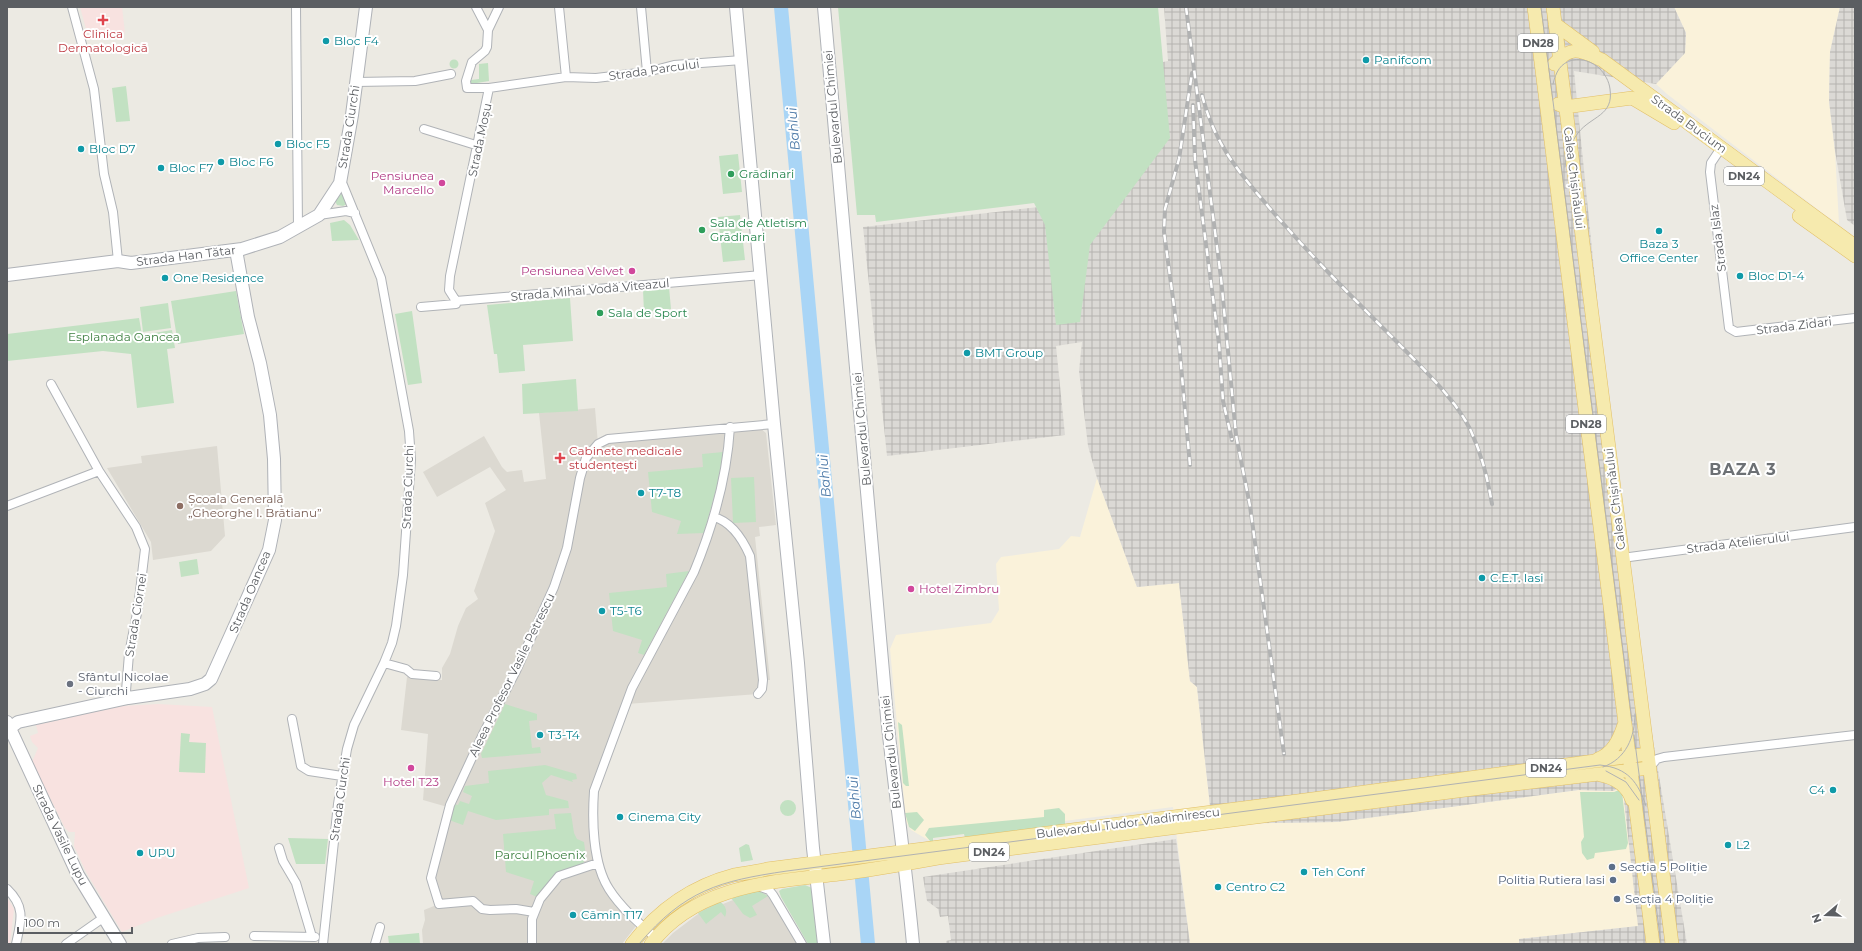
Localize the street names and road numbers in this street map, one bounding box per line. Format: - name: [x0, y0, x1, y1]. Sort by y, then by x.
- road number: DN28: [1518, 34, 1558, 52]
- street label: Bulevardul Chimiei: [820, 49, 845, 165]
- street label: Strada Parcului: [608, 56, 700, 83]
- street label: Strada Ciurchi: [334, 84, 363, 170]
- street label: Strada Bucium: [1649, 91, 1730, 156]
- street label: Strada Moșu: [464, 102, 495, 178]
- street label: Calea Chișinăului: [1561, 126, 1588, 230]
- road number: DN24: [1724, 167, 1764, 185]
- street label: Strada Islaz: [1706, 203, 1729, 273]
- street label: Strada Han Tătar: [135, 242, 237, 269]
- street label: Strada Mihai Vodă Viteazul: [510, 275, 670, 304]
- street label: Strada Zidari: [1755, 313, 1833, 338]
- street label: Bulevardul Chimiei: [849, 371, 874, 487]
- road number: DN28: [1566, 415, 1606, 433]
- street label: Strada Ciurchi: [399, 445, 416, 529]
- street label: Calea Chișinăului: [1601, 447, 1628, 551]
- street label: Strada Atelierului: [1686, 529, 1790, 556]
- street label: Strada Oancea: [225, 548, 274, 635]
- street label: Strada Ciornei: [121, 572, 150, 658]
- street label: Aleea Profesor Vasile Petrescu: [465, 591, 558, 759]
- street label: Bulevardul Chimiei: [877, 694, 904, 810]
- street label: Strada Ciurchi: [326, 756, 353, 842]
- road number: DN24: [1526, 759, 1566, 777]
- street label: Strada Vasile Lupu: [29, 782, 91, 888]
- street label: Bulevardul Tudor Vladimirescu: [1035, 804, 1221, 841]
- road number: DN24: [969, 843, 1009, 861]

